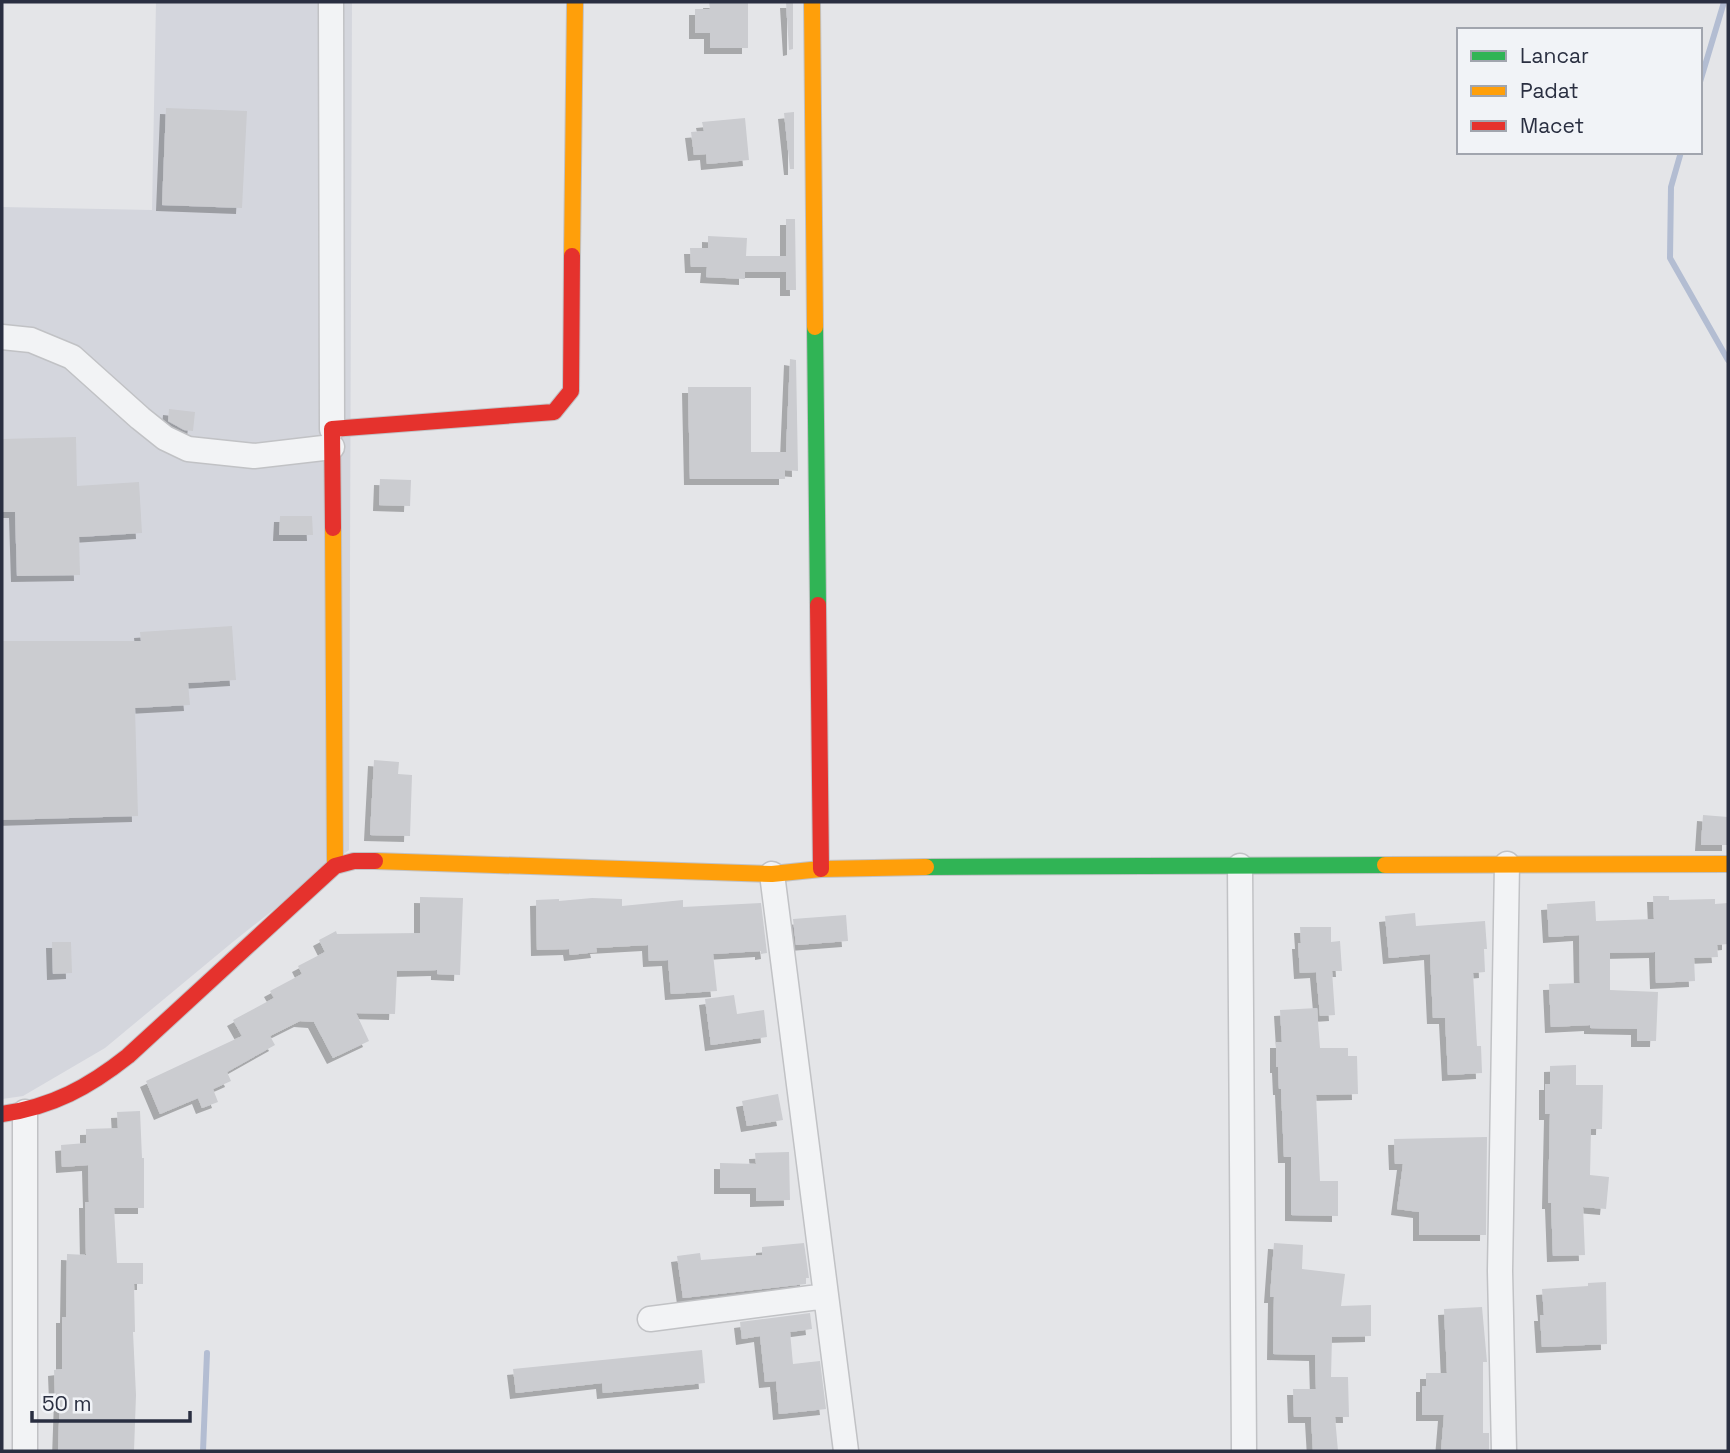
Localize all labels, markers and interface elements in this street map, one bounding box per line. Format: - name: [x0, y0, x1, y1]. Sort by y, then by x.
- legend: [1457, 28, 1702, 154]
- text: Lancar: [1520, 42, 1589, 69]
- text: Padat: [1520, 77, 1579, 104]
- text: Macet: [1520, 112, 1584, 139]
- scale bar: [32, 1380, 189, 1424]
- text: 50 m: [42, 1390, 92, 1417]

